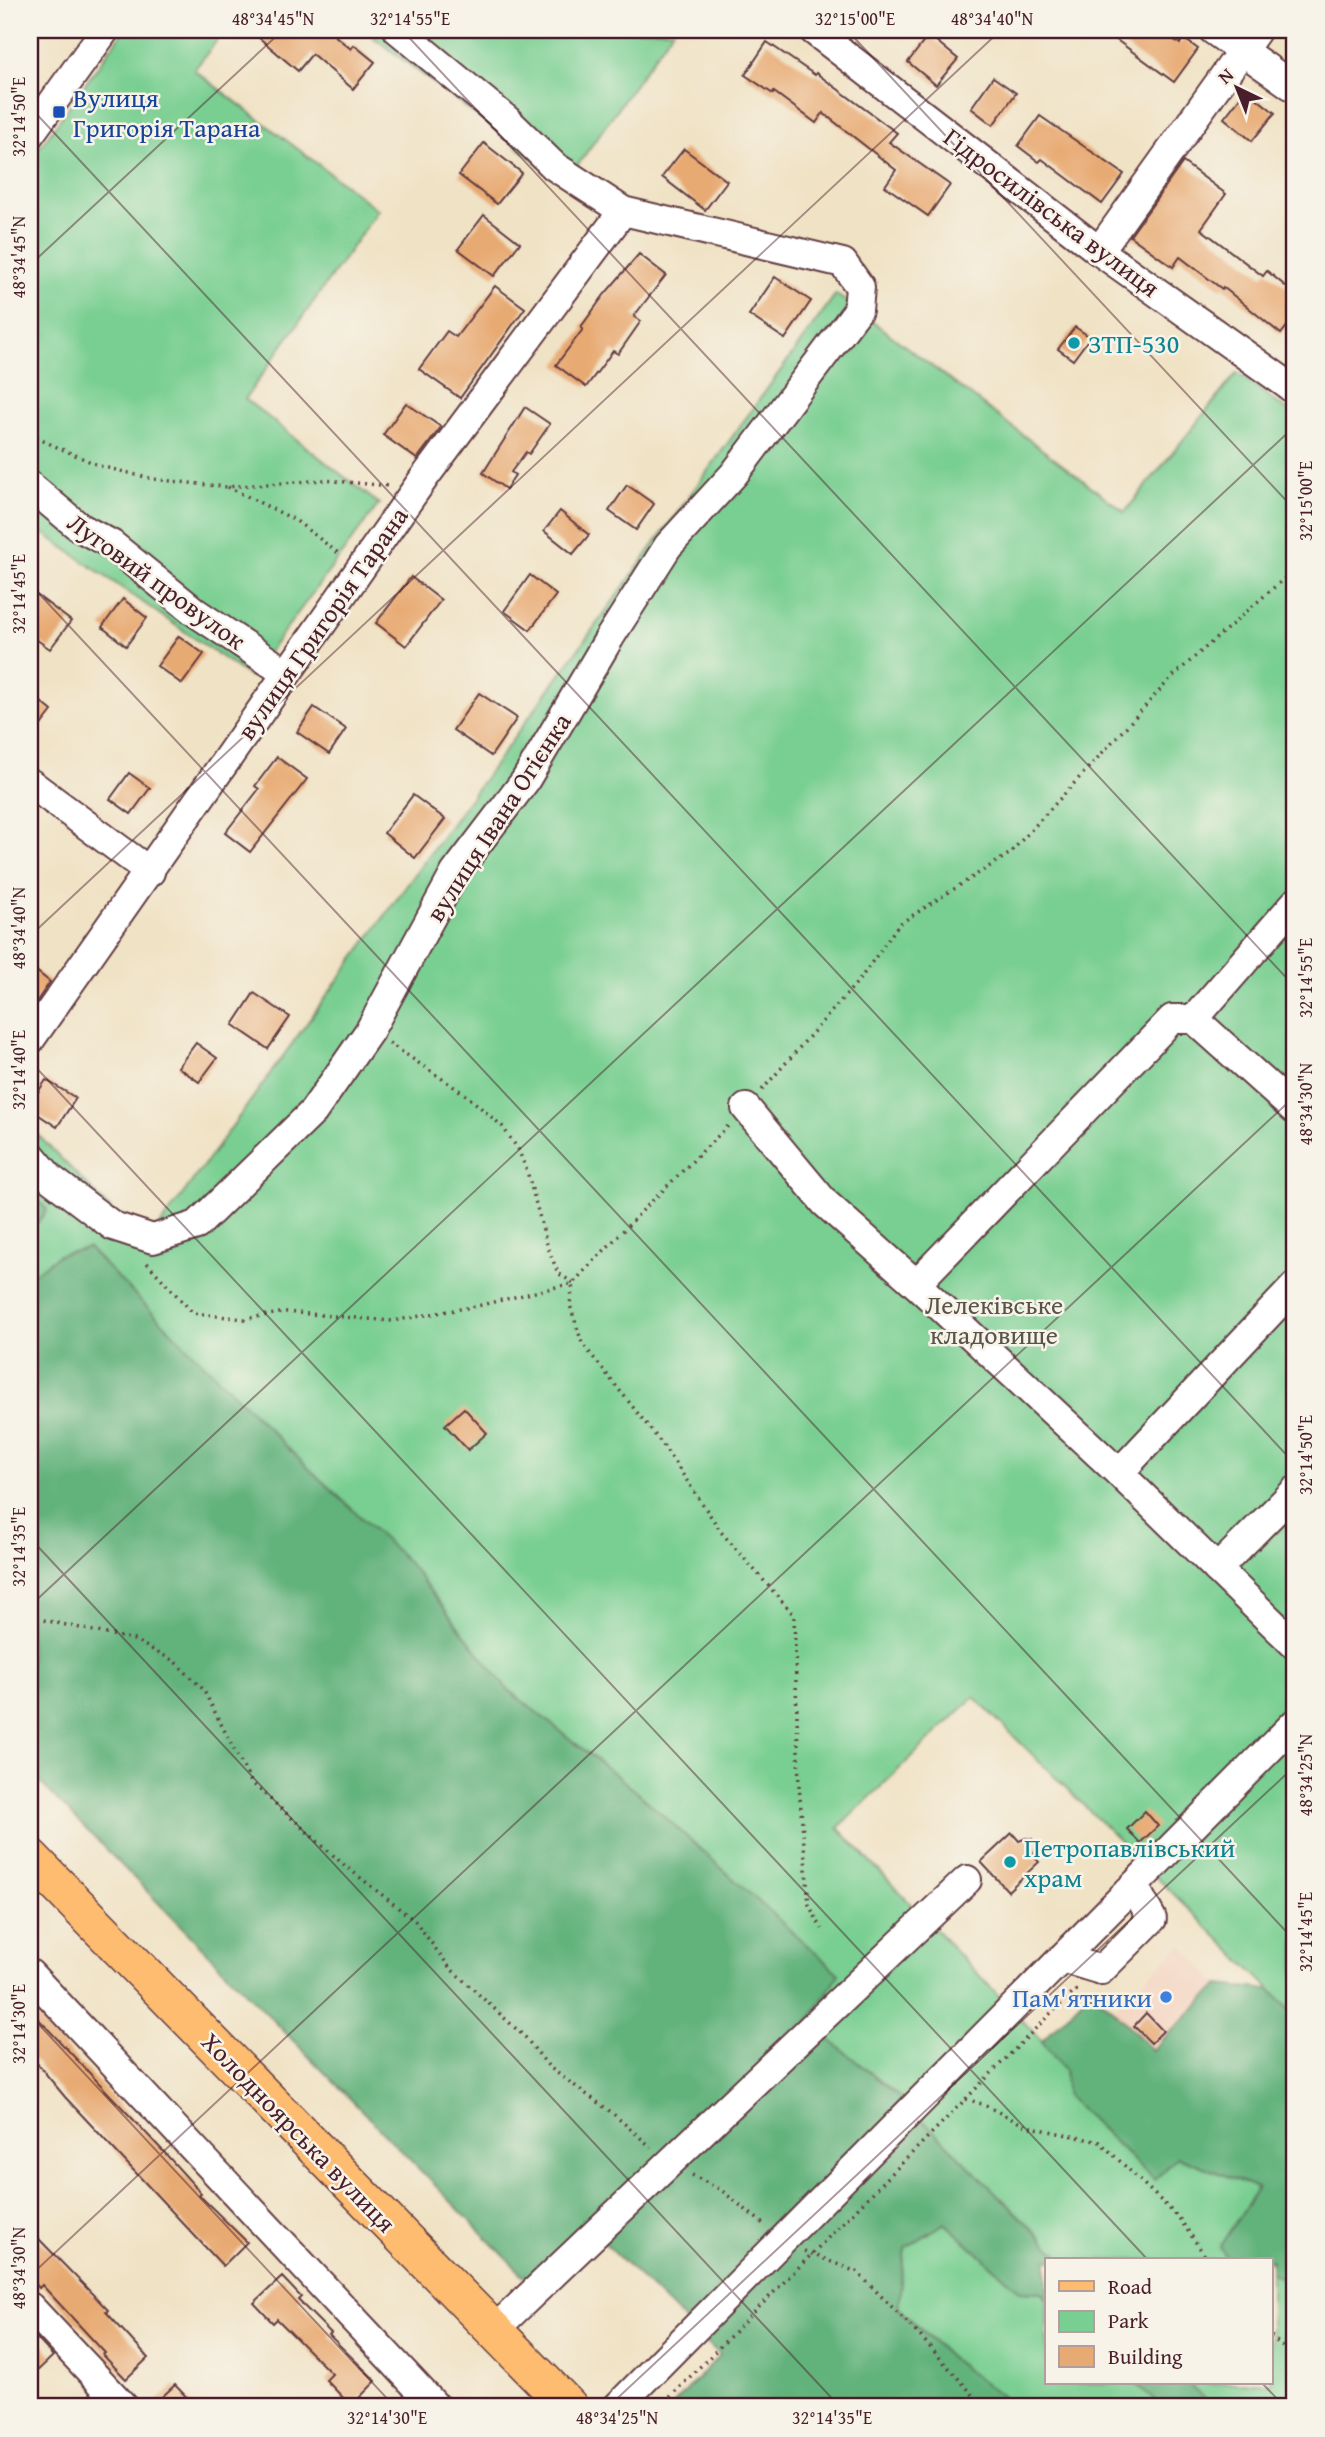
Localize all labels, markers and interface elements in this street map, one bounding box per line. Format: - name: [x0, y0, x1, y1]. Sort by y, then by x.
- text: 48°34'45"N: [232, 5, 315, 32]
- text: 32°14'55"E: [370, 5, 450, 32]
- text: 32°15'00"E: [815, 5, 895, 32]
- text: 48°34'40"N: [951, 5, 1034, 32]
- north arrow: [1202, 52, 1272, 122]
- text: N: [1211, 61, 1240, 90]
- text: 32°14'50"E: [5, 77, 32, 157]
- place label: Вулиця Григорія Тарана: [73, 78, 261, 147]
- marker: Вулиця Григорія Тарана: [51, 104, 67, 120]
- street label: Гідросилівська вулиця: [936, 118, 1168, 306]
- text: 48°34'45"N: [5, 215, 32, 298]
- place label: ЗТП-530: [1088, 324, 1179, 363]
- marker: ЗТП-530: [1066, 335, 1082, 351]
- text: 32°15'00"E: [1292, 461, 1319, 541]
- street label: вулиця Григорія Тарана: [227, 498, 418, 748]
- street label: Луговий провулок: [60, 503, 255, 659]
- text: 32°14'45"E: [5, 554, 32, 634]
- street label: вулиця Івана Огієнка: [416, 704, 581, 929]
- text: 48°34'40"N: [5, 886, 32, 969]
- text: 32°14'55"E: [1292, 938, 1319, 1018]
- text: 32°14'40"E: [5, 1030, 32, 1110]
- text: 48°34'30"N: [1292, 1062, 1319, 1145]
- park label: Лелеківське кладовище: [925, 1285, 1063, 1354]
- text: 32°14'50"E: [1292, 1415, 1319, 1495]
- text: 32°14'35"E: [5, 1507, 32, 1587]
- text: 48°34'25"N: [1292, 1733, 1319, 1816]
- place label: Петропавлівський храм: [1024, 1828, 1235, 1897]
- marker: Петропавлівський храм: [1002, 1854, 1018, 1870]
- text: 32°14'45"E: [1292, 1892, 1319, 1972]
- place label: Пам'ятники: [1012, 1978, 1152, 2017]
- text: 32°14'30"E: [5, 1984, 32, 2064]
- marker: Пам'ятники: [1158, 1989, 1174, 2005]
- street label: Холодноярська вулиця: [193, 2023, 405, 2241]
- text: 48°34'30"N: [5, 2226, 32, 2309]
- legend: [1045, 2258, 1272, 2384]
- text: Road: [1108, 2271, 1153, 2302]
- text: Park: [1108, 2305, 1149, 2336]
- text: Building: [1108, 2341, 1183, 2372]
- text: 32°14'30"E: [347, 2404, 427, 2431]
- text: 48°34'25"N: [576, 2404, 659, 2431]
- text: 32°14'35"E: [792, 2404, 872, 2431]

